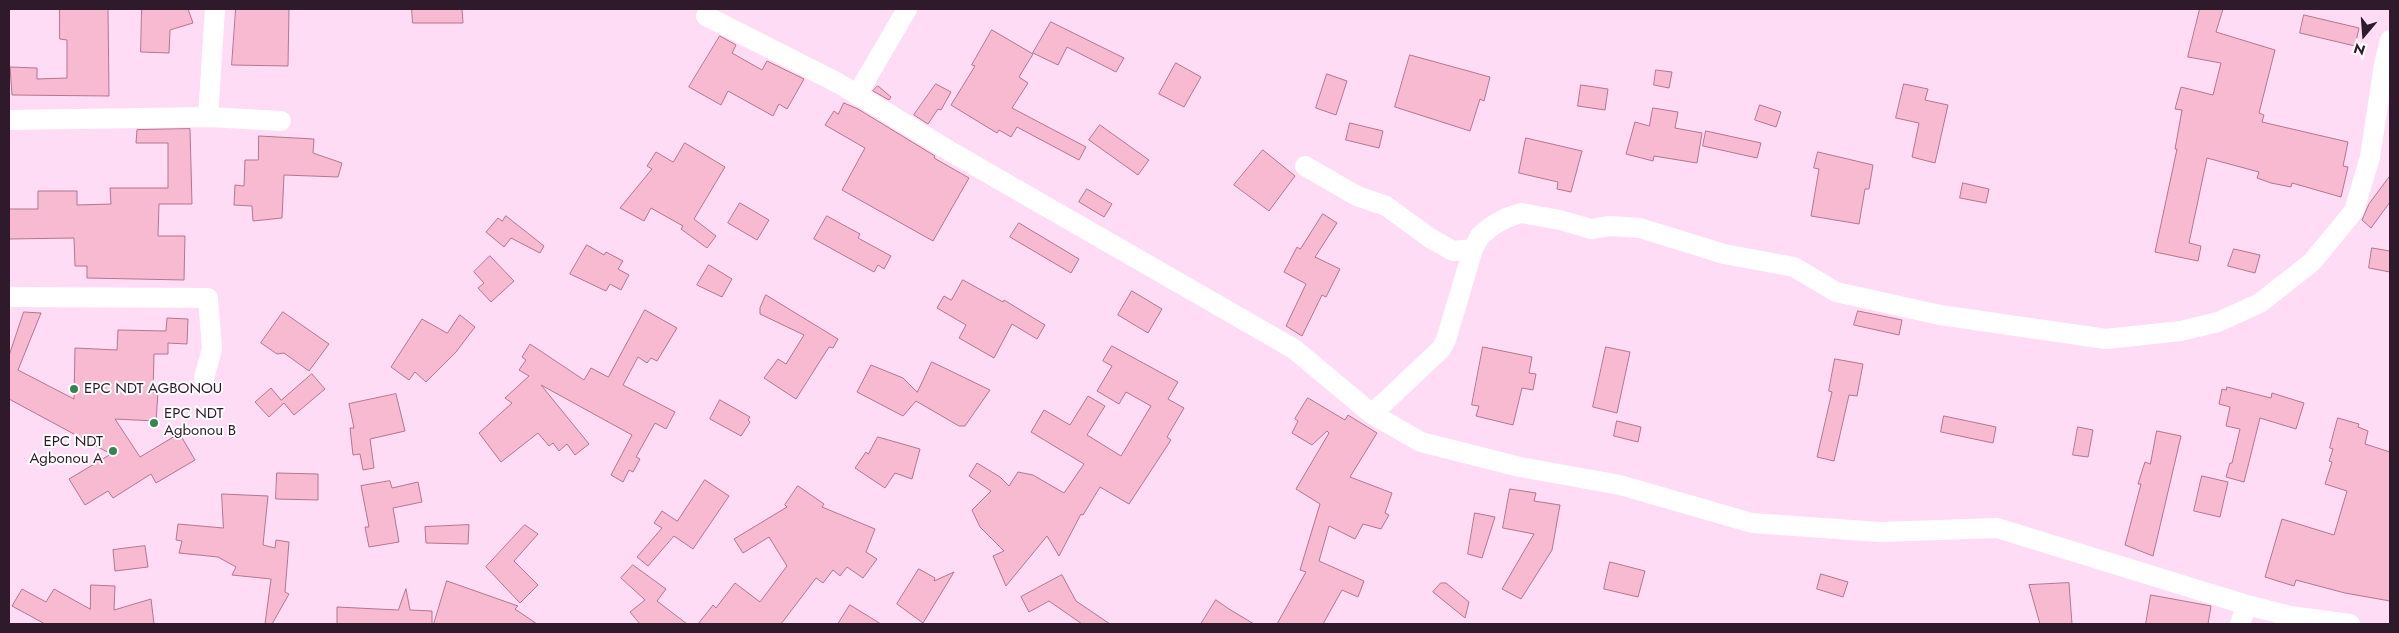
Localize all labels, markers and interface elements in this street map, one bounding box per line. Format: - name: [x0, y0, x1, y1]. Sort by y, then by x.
- north arrow: [2339, 10, 2389, 60]
- text: N: [2351, 38, 2368, 60]
- place label: EPC NDT AGBONOU: [84, 380, 222, 398]
- marker: EPC NDT AGBONOU: [68, 383, 80, 395]
- place label: EPC NDT Agbonou B: [164, 405, 236, 440]
- marker: EPC NDT Agbonou B: [148, 417, 160, 429]
- place label: EPC NDT Agbonou A: [29, 433, 103, 468]
- marker: EPC NDT Agbonou A: [107, 445, 119, 457]

